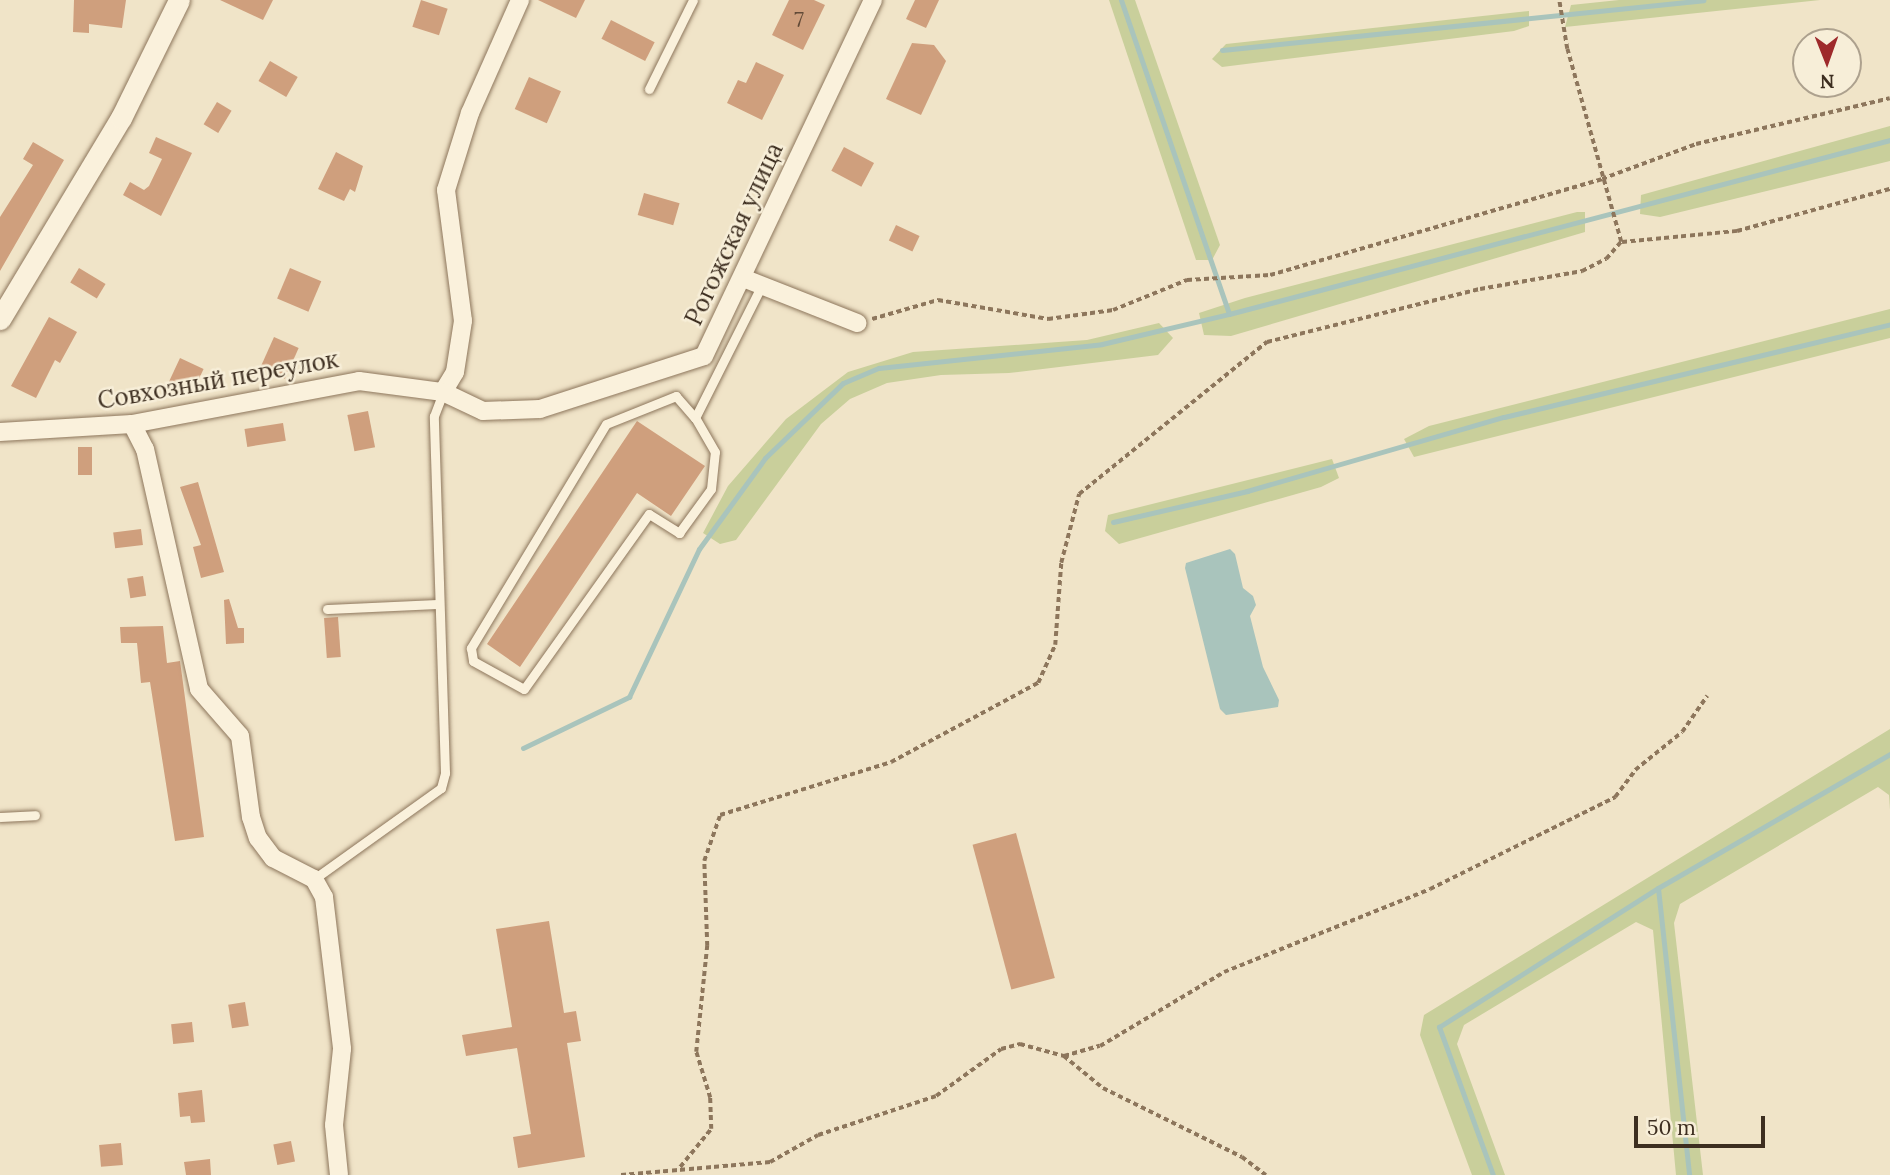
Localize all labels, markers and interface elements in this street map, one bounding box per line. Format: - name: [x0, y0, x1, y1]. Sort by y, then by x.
- house number: 7: [794, 7, 804, 33]
- north arrow: [1792, 28, 1862, 98]
- text: N: [1820, 70, 1835, 94]
- street label: Рогожская улица: [679, 138, 789, 330]
- street label: Совхозный переулок: [95, 345, 341, 415]
- scale bar: [1638, 1102, 1769, 1146]
- text: 50 m: [1647, 1114, 1696, 1141]

